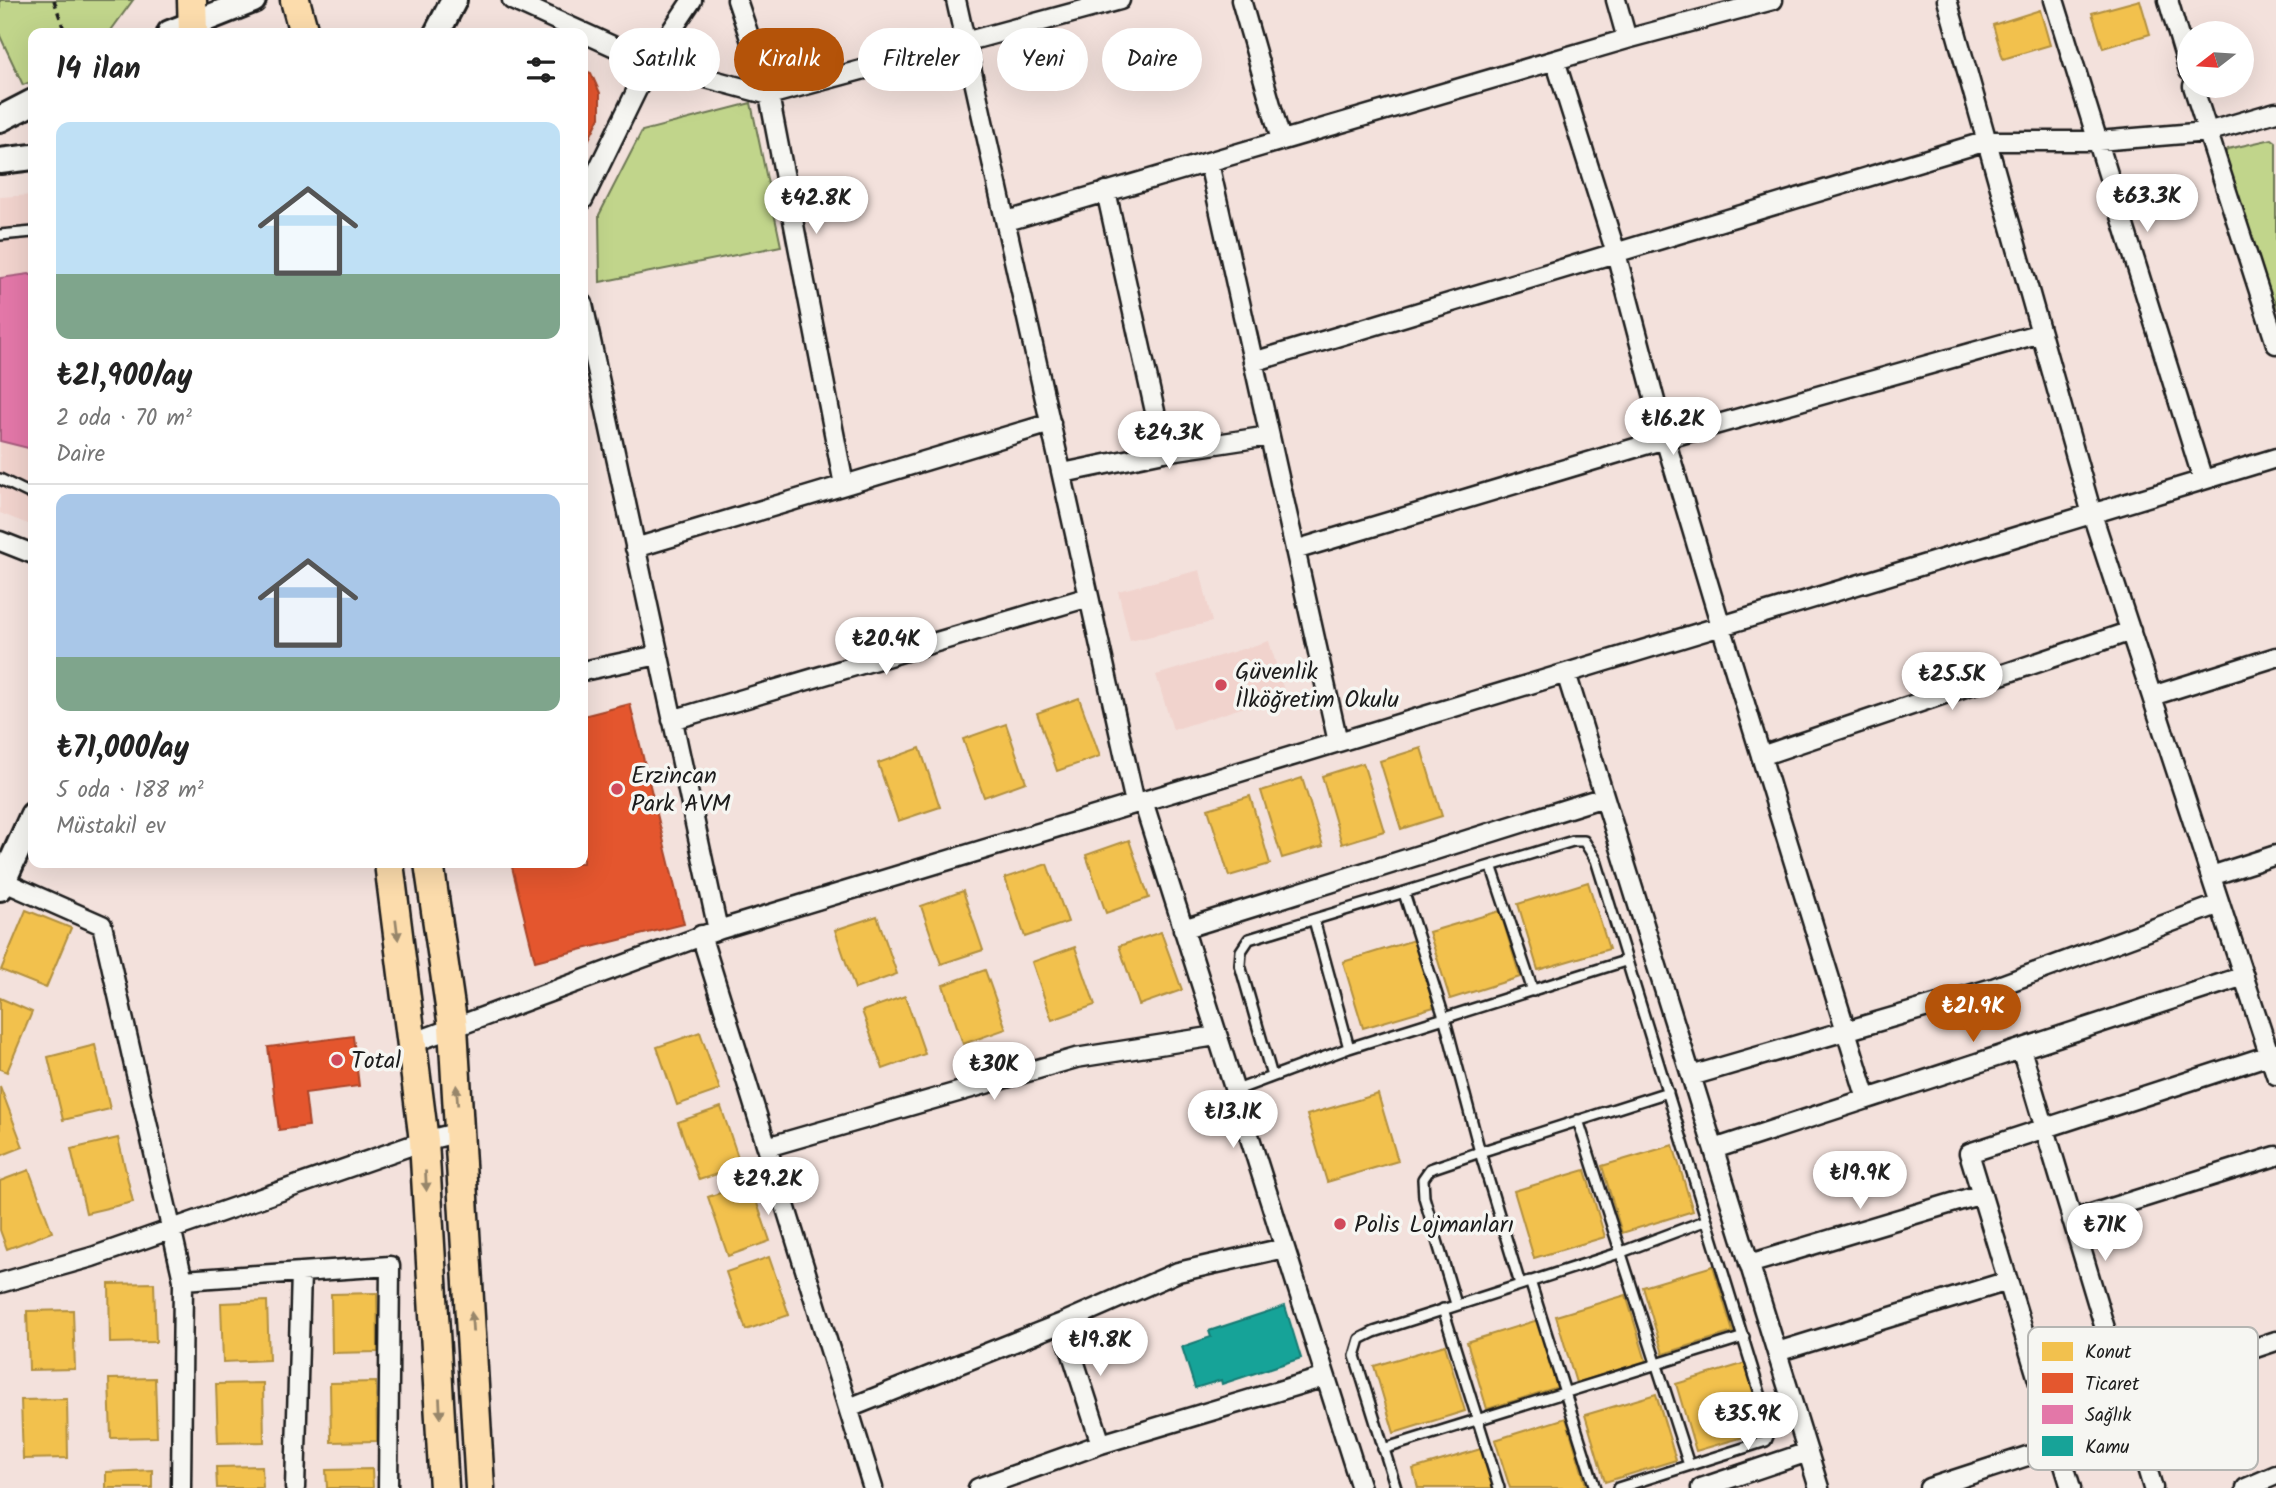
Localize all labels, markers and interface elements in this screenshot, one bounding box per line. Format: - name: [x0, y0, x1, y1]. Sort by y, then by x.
- north arrow: [2177, 21, 2254, 98]
- map controls: [2177, 21, 2254, 98]
- chip: Satılık: [609, 28, 720, 91]
- chip: Kiralık: [734, 28, 844, 91]
- chip: Filtreler: [858, 28, 983, 91]
- chip: Yeni: [997, 28, 1088, 91]
- chip: Daire: [1102, 28, 1202, 91]
- text: 14 ilan: [56, 46, 141, 94]
- icon: filters: [522, 51, 560, 89]
- icon: home: [245, 168, 371, 294]
- pin: ₺63.3K: [2090, 174, 2204, 234]
- pin: ₺42.8K: [759, 176, 873, 236]
- text: ₺63.3K: [2112, 179, 2182, 215]
- text: ₺42.8K: [780, 181, 852, 217]
- text: ₺21,900/ay: [56, 353, 192, 401]
- pin: ₺16.2K: [1616, 398, 1730, 457]
- text: 2 oda · 70 m²: [56, 401, 192, 437]
- text: ₺16.2K: [1641, 402, 1705, 438]
- pin: ₺24.3K: [1112, 412, 1226, 471]
- text: ₺24.3K: [1134, 416, 1204, 452]
- text: Daire: [56, 437, 105, 473]
- icon: home: [245, 540, 371, 666]
- pin: ₺20.4K: [829, 618, 943, 677]
- text: ₺20.4K: [851, 622, 921, 658]
- pin: ₺25.5K: [1895, 652, 2009, 712]
- place label: Güvenlik İlköğretim Okulu: [1235, 653, 1400, 720]
- text: ₺25.5K: [1918, 657, 1986, 693]
- marker: Güvenlik İlköğretim Okulu: [1213, 677, 1229, 693]
- text: ₺71,000/ay: [56, 725, 189, 773]
- place label: Erzincan Park AVM: [631, 757, 730, 824]
- text: 5 oda · 188 m²: [56, 773, 204, 809]
- marker: Erzincan Park AVM: [609, 781, 625, 797]
- text: Müstakil ev: [56, 809, 166, 845]
- one-way arrow: [392, 920, 403, 942]
- pin: ₺21.9K: [1916, 984, 2030, 1044]
- text: ₺21.9K: [1941, 989, 2005, 1025]
- place label: Total: [351, 1042, 401, 1081]
- pin: ₺30K: [953, 1042, 1035, 1102]
- text: ₺30K: [969, 1047, 1019, 1083]
- marker: Total: [329, 1052, 345, 1068]
- one-way arrow: [452, 1084, 463, 1106]
- pin: ₺13.1K: [1176, 1090, 1290, 1150]
- text: ₺13.1K: [1204, 1095, 1262, 1131]
- pin: ₺19.9K: [1803, 1152, 1917, 1211]
- text: ₺19.9K: [1829, 1156, 1891, 1192]
- pin: ₺29.2K: [711, 1158, 825, 1217]
- text: ₺29.2K: [733, 1162, 803, 1198]
- one-way arrow: [421, 1170, 432, 1192]
- pin: ₺71K: [2064, 1204, 2146, 1263]
- place label: Polis Lojmanları: [1354, 1206, 1514, 1245]
- text: ₺71K: [2083, 1208, 2127, 1244]
- marker: Polis Lojmanları: [1332, 1216, 1348, 1232]
- one-way arrow: [466, 1311, 477, 1333]
- pin: ₺19.8K: [1043, 1318, 1157, 1378]
- text: ₺19.8K: [1068, 1323, 1132, 1359]
- legend: [2028, 1327, 2258, 1470]
- text: Konut: [2085, 1338, 2132, 1368]
- text: Ticaret: [2085, 1370, 2140, 1400]
- pin: ₺35.9K: [1691, 1392, 1805, 1452]
- one-way arrow: [434, 1397, 445, 1419]
- text: ₺35.9K: [1714, 1397, 1782, 1433]
- text: Sağlık: [2085, 1401, 2132, 1431]
- text: Kamu: [2085, 1433, 2129, 1463]

